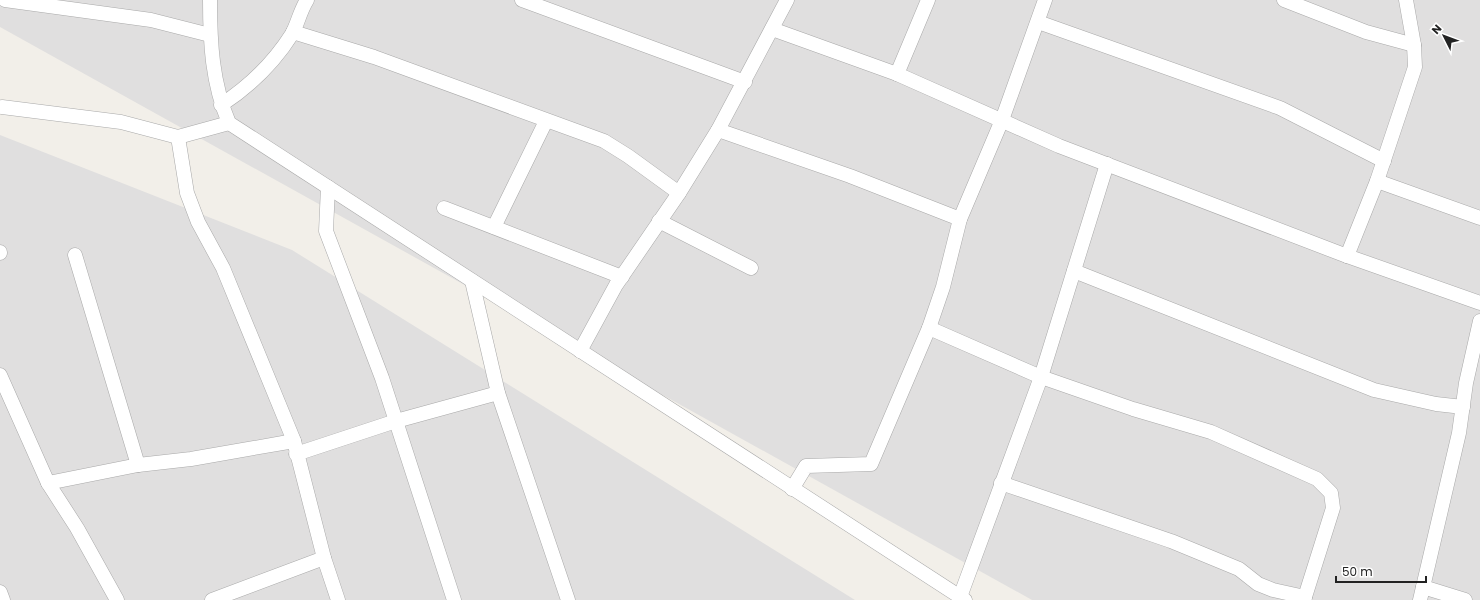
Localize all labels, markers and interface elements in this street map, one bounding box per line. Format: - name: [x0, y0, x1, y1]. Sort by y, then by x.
- north arrow: [1424, 16, 1464, 56]
- text: N: [1428, 21, 1445, 38]
- scale bar: [1336, 558, 1426, 584]
- text: 50 m: [1342, 563, 1373, 580]

